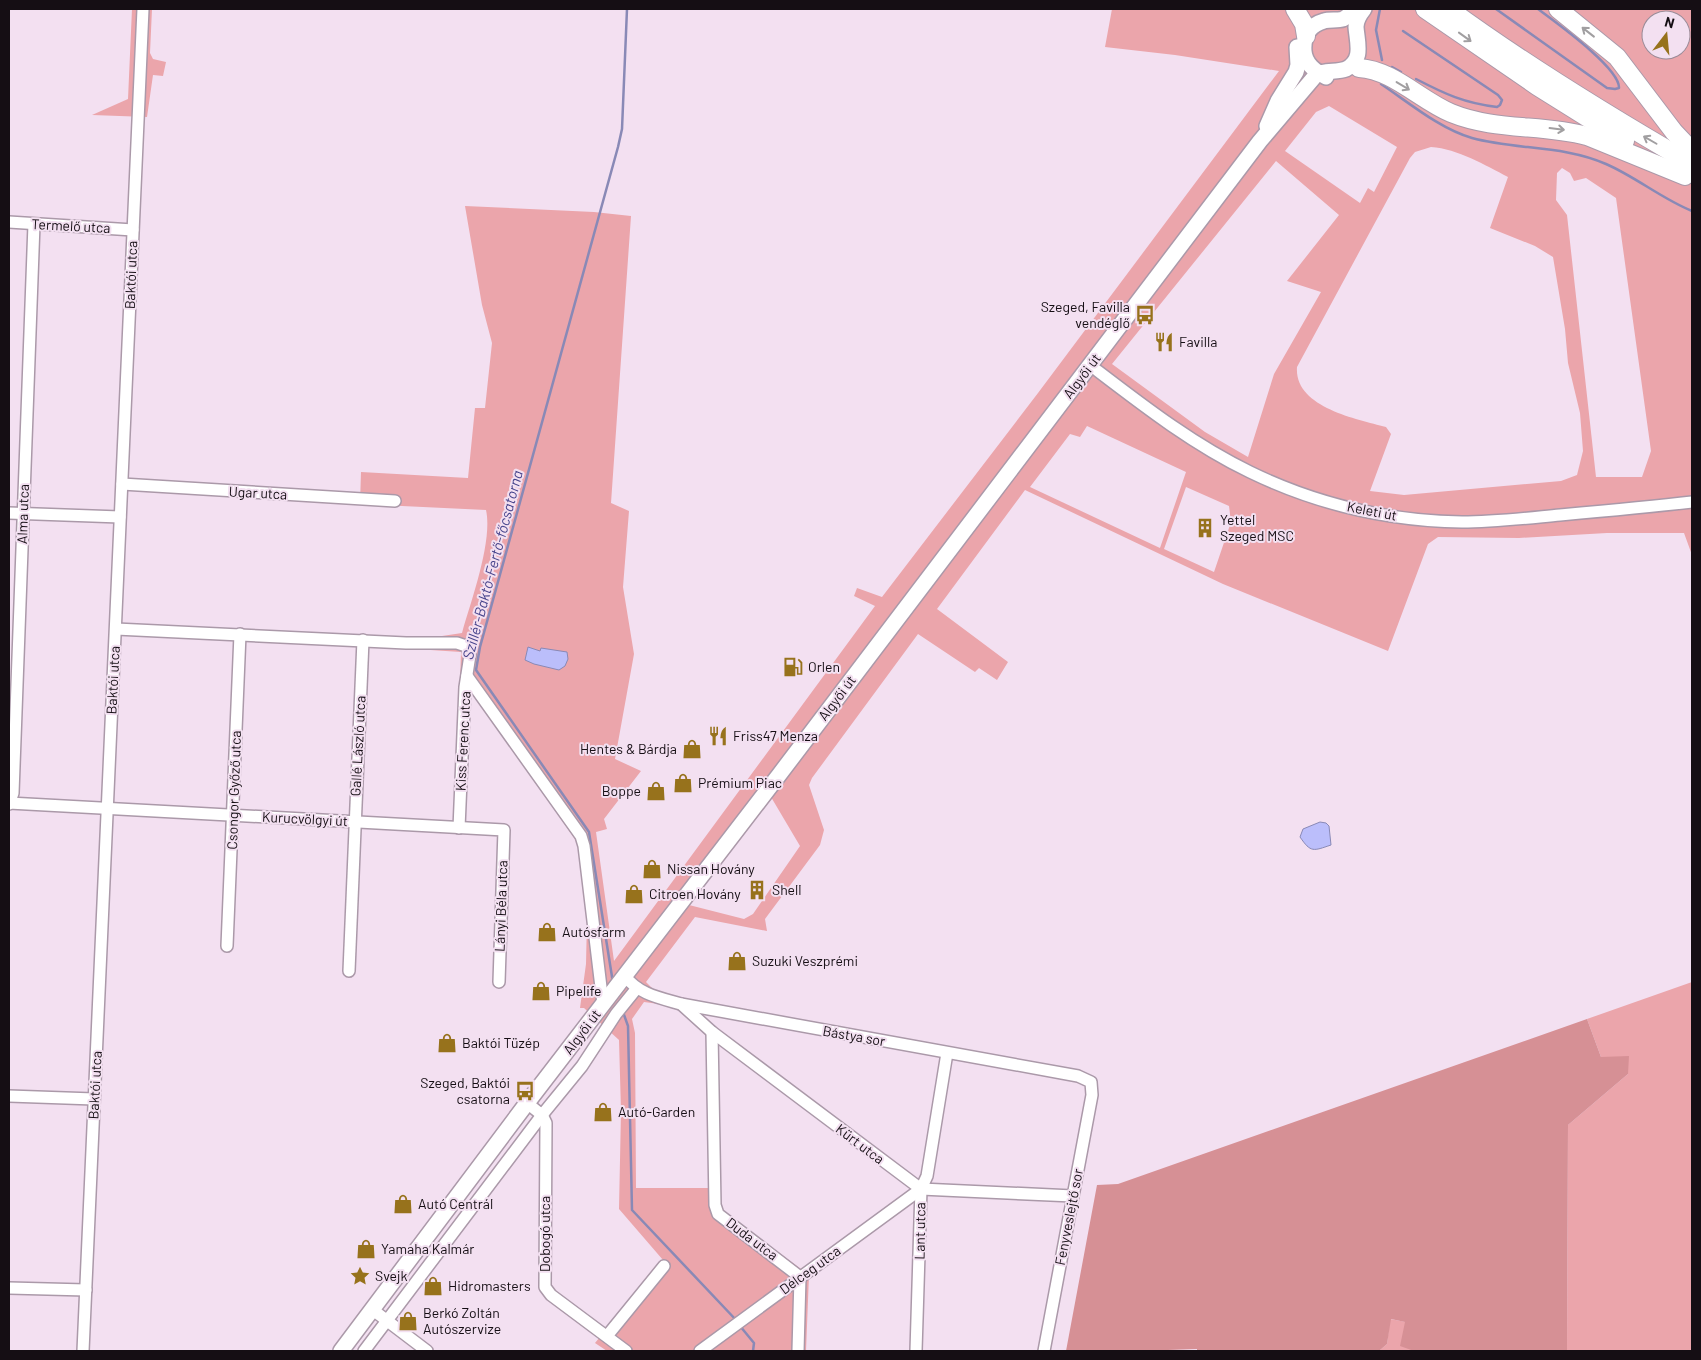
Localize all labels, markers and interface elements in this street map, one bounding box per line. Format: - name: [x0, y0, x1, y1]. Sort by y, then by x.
- north arrow: [1641, 10, 1691, 60]
- text: N: [1663, 13, 1677, 31]
- one-way arrow: [1581, 27, 1595, 37]
- one-way arrow: [1458, 32, 1472, 42]
- one-way arrow: [1396, 81, 1410, 91]
- one-way arrow: [1548, 124, 1564, 134]
- one-way arrow: [1644, 134, 1658, 144]
- street label: Termelő utca: [31, 215, 111, 236]
- street label: Baktói utca: [121, 240, 140, 309]
- place label: Szeged, Favilla vendéglő: [1041, 298, 1130, 331]
- bus stop icon: Szeged, Favilla vendéglő: [1134, 304, 1156, 326]
- restaurant icon: Favilla: [1153, 331, 1175, 353]
- place label: Favilla: [1179, 333, 1217, 350]
- street label: Algyői út: [1059, 350, 1104, 402]
- water label: Szillér-Baktó-Fertő-főcsatorna: [458, 468, 526, 661]
- street label: Ugar utca: [228, 482, 288, 503]
- street label: Alma utca: [13, 484, 32, 544]
- street label: Keleti út: [1346, 497, 1399, 524]
- place label: Yettel Szeged MSC: [1220, 511, 1294, 544]
- building icon: Yettel Szeged MSC: [1194, 517, 1216, 539]
- street label: Baktói utca: [102, 645, 123, 715]
- fuel station icon: Orlen: [782, 656, 804, 678]
- place label: Orlen: [808, 658, 840, 675]
- street label: Algyői út: [814, 672, 859, 724]
- street label: Kiss Ferenc utca: [451, 691, 474, 791]
- street label: Gallé László utca: [346, 695, 369, 797]
- restaurant icon: Friss47 Menza: [707, 725, 729, 747]
- place label: Friss47 Menza: [733, 727, 818, 744]
- street label: Csongor Győző utca: [223, 730, 244, 850]
- shop icon: Hentes & Bárdja: [681, 738, 703, 760]
- place label: Hentes & Bárdja: [580, 740, 677, 757]
- shop icon: Prémium Piac: [672, 772, 694, 794]
- place label: Prémium Piac: [698, 774, 782, 791]
- shop icon: Boppe: [645, 780, 667, 802]
- place label: Boppe: [602, 782, 641, 799]
- street label: Kurucvölgyi út: [262, 808, 348, 829]
- shop icon: Nissan Hovány: [641, 858, 663, 880]
- street label: Lányi Béla utca: [490, 860, 511, 952]
- place label: Nissan Hovány: [667, 860, 755, 877]
- building icon: Shell: [746, 879, 768, 901]
- place label: Shell: [772, 881, 802, 898]
- shop icon: Citroen Hovány: [623, 883, 645, 905]
- place label: Citroen Hovány: [649, 885, 741, 902]
- shop icon: Autósfarm: [536, 921, 558, 943]
- place label: Autósfarm: [562, 923, 626, 940]
- shop icon: Suzuki Veszprémi: [726, 950, 748, 972]
- place label: Suzuki Veszprémi: [752, 952, 858, 969]
- shop icon: Pipelife: [530, 980, 552, 1002]
- place label: Pipelife: [556, 982, 602, 999]
- street label: Algyői út: [559, 1006, 604, 1058]
- street label: Bástya sor: [821, 1022, 887, 1049]
- shop icon: Baktói Tüzép: [436, 1032, 458, 1054]
- place label: Baktói Tüzép: [462, 1034, 540, 1051]
- street label: Baktói utca: [84, 1050, 105, 1120]
- place label: Szeged, Baktói csatorna: [420, 1074, 510, 1107]
- bus stop icon: Szeged, Baktói csatorna: [514, 1080, 536, 1102]
- shop icon: Autó-Garden: [592, 1101, 614, 1123]
- place label: Autó-Garden: [618, 1103, 695, 1120]
- street label: Kürt utca: [833, 1120, 888, 1167]
- street label: Fenyveslejtő sor: [1051, 1167, 1086, 1267]
- shop icon: Autó Centrál: [392, 1193, 414, 1215]
- place label: Autó Centrál: [418, 1195, 493, 1212]
- street label: Dobogó utca: [536, 1196, 553, 1272]
- street label: Lant utca: [911, 1202, 928, 1260]
- street label: Duda utca: [723, 1214, 782, 1264]
- shop icon: Yamaha Kalmár: [355, 1238, 377, 1260]
- place label: Yamaha Kalmár: [381, 1240, 474, 1257]
- street label: Délceg utca: [776, 1242, 843, 1297]
- place icon: Svejk: [349, 1265, 371, 1287]
- place label: Svejk: [375, 1267, 408, 1284]
- shop icon: Hidromasters: [422, 1275, 444, 1297]
- place label: Hidromasters: [448, 1277, 531, 1294]
- place label: Berkó Zoltán Autószervize: [423, 1304, 501, 1337]
- shop icon: Berkó Zoltán Autószervize: [397, 1310, 419, 1332]

